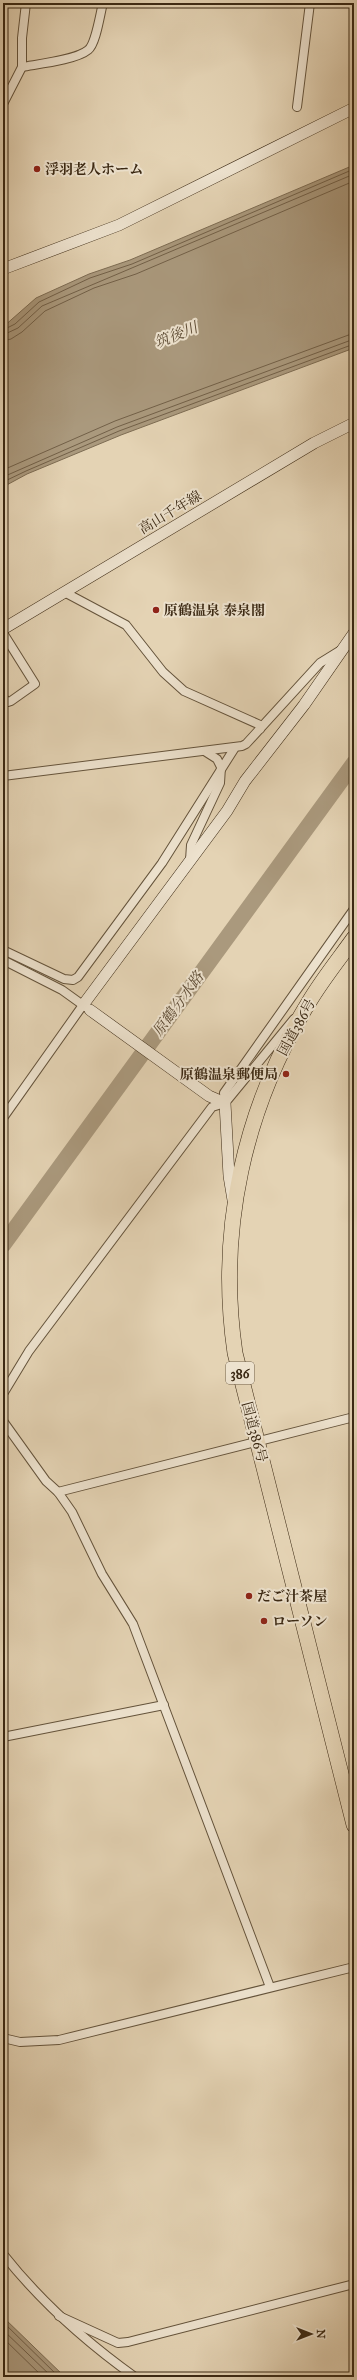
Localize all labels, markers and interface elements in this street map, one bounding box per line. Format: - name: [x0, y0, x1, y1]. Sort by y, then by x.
- place label: 浮羽老人ホーム: [45, 161, 143, 178]
- marker: 浮羽老人ホーム: [32, 164, 42, 174]
- water label: 筑後川: [152, 317, 202, 352]
- street label: 高山千年線: [136, 487, 205, 538]
- place label: 原鶴温泉 泰泉閣: [164, 602, 265, 619]
- marker: 原鶴温泉 泰泉閣: [151, 605, 161, 615]
- water label: 原鶴分水路: [149, 968, 208, 1040]
- street label: 国道386号: [274, 996, 319, 1059]
- place label: 原鶴温泉郵便局: [180, 1066, 278, 1083]
- marker: 原鶴温泉郵便局: [281, 1069, 291, 1079]
- road number: 386: [226, 1362, 254, 1384]
- street label: 国道386号: [238, 1400, 271, 1464]
- place label: だご汁茶屋: [257, 1588, 327, 1605]
- marker: だご汁茶屋: [244, 1591, 254, 1601]
- place label: ローソン: [272, 1613, 327, 1630]
- marker: ローソン: [259, 1616, 269, 1626]
- north arrow: [291, 2314, 331, 2354]
- text: N: [314, 2329, 327, 2339]

